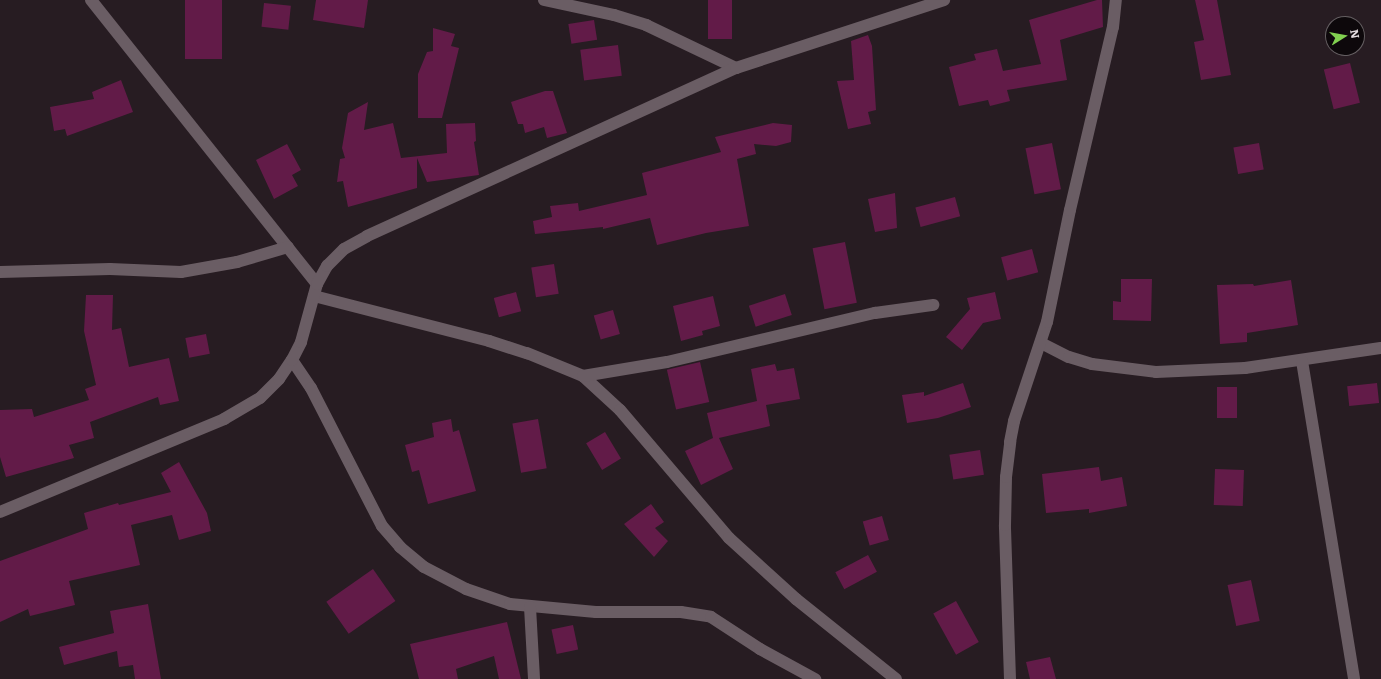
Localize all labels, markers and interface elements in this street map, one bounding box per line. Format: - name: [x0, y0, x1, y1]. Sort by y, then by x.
- north arrow: [1325, 16, 1365, 56]
- text: N: [1347, 28, 1365, 40]

